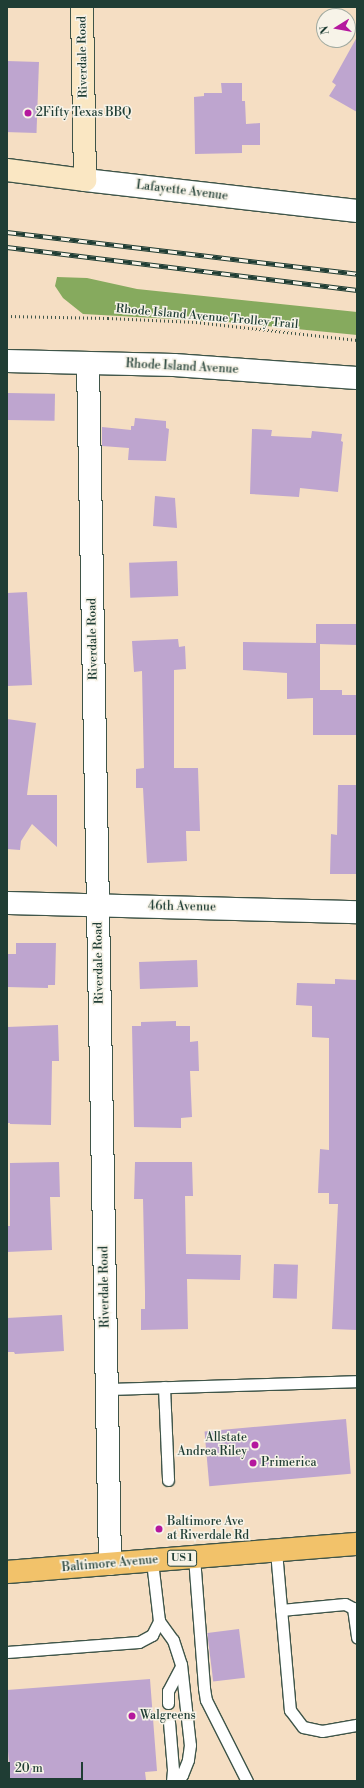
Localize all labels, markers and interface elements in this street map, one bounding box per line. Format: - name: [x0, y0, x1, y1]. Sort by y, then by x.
- north arrow: [316, 8, 356, 48]
- street label: Riverdale Road: [75, 16, 91, 98]
- text: N: [318, 24, 333, 36]
- place label: 2Fifty Texas BBQ: [36, 106, 131, 120]
- marker: 2Fifty Texas BBQ: [23, 108, 33, 118]
- street label: Lafayette Avenue: [135, 178, 229, 204]
- street label: Rhode Island Avenue Trolley Trail: [115, 302, 299, 332]
- street label: Rhode Island Avenue: [125, 357, 239, 377]
- street label: Riverdale Road: [85, 598, 101, 680]
- street label: 46th Avenue: [148, 899, 216, 915]
- street label: Riverdale Road: [91, 922, 107, 1004]
- street label: Riverdale Road: [97, 1246, 113, 1328]
- place label: Allstate Andrea Riley: [177, 1431, 247, 1459]
- marker: Allstate Andrea Riley: [250, 1440, 260, 1450]
- place label: Primerica: [261, 1456, 317, 1470]
- marker: Primerica: [248, 1458, 258, 1468]
- place label: Baltimore Ave at Riverdale Rd: [167, 1515, 249, 1543]
- marker: Baltimore Ave at Riverdale Rd: [154, 1524, 164, 1534]
- road number: US 1: [167, 1549, 197, 1567]
- street label: Baltimore Avenue: [61, 1553, 159, 1575]
- place label: Walgreens: [140, 1709, 196, 1723]
- marker: Walgreens: [127, 1711, 137, 1721]
- scale bar: [10, 1754, 85, 1780]
- text: 20 m: [15, 1761, 43, 1776]

